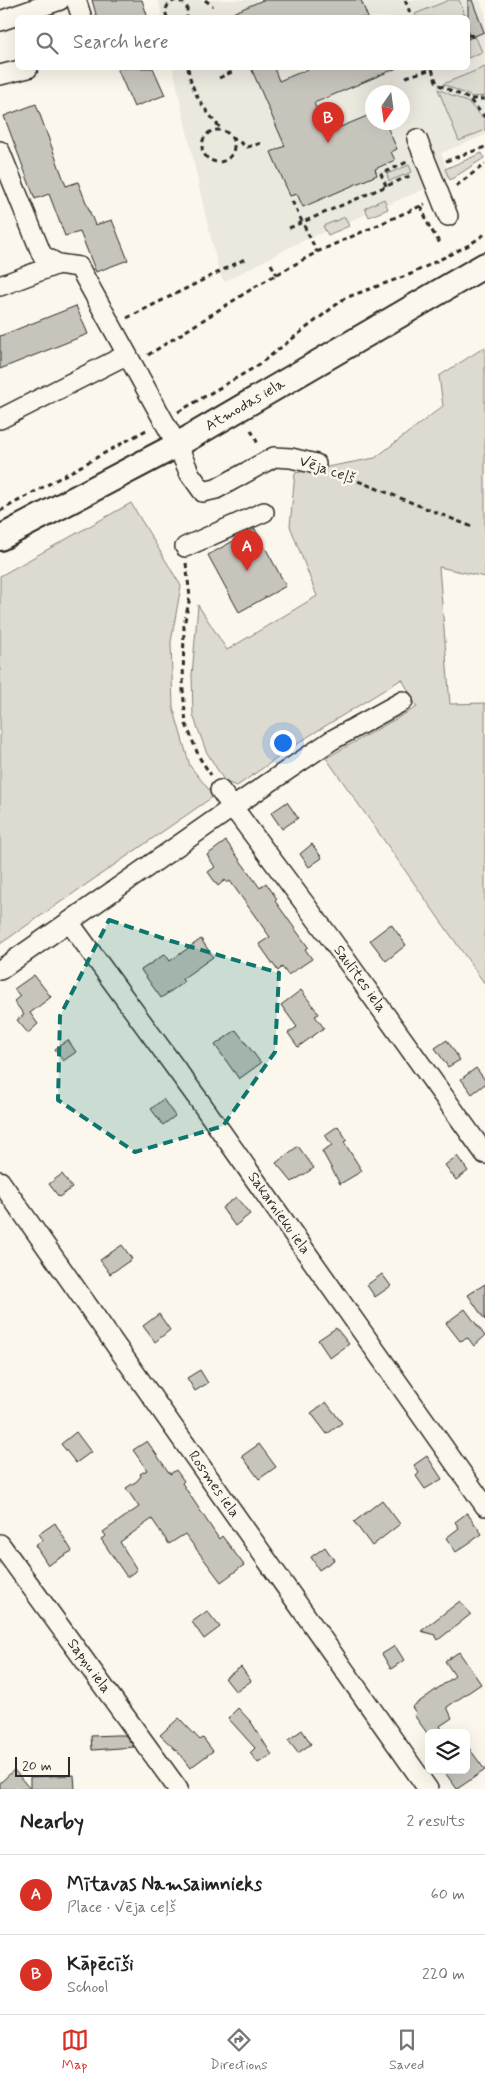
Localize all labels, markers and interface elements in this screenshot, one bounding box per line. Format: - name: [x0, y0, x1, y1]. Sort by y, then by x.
- search box: [15, 15, 470, 70]
- icon: search: [33, 29, 61, 57]
- text: Search here: [73, 30, 169, 55]
- north arrow: [365, 85, 410, 130]
- pin: B: [312, 102, 344, 143]
- street label: Atmodas iela: [202, 374, 290, 436]
- street label: Vēja ceļš: [296, 451, 358, 489]
- pin: A: [231, 530, 263, 571]
- your location: [270, 730, 296, 756]
- street label: Saulītes iela: [329, 941, 391, 1017]
- street label: Sakarnieku iela: [243, 1168, 315, 1259]
- street label: Rosmes iela: [183, 1447, 244, 1522]
- street label: Sapņu iela: [62, 1635, 116, 1698]
- map controls: [425, 1729, 470, 1774]
- button: layers: [425, 1729, 470, 1774]
- scale bar: [15, 1754, 70, 1777]
- text: 20 m: [22, 1757, 52, 1775]
- text: Nearby: [20, 1808, 84, 1836]
- text: 2 results: [407, 1811, 465, 1832]
- text: Mītavas Namsaimnieks: [67, 1872, 262, 1897]
- text: A: [31, 1884, 41, 1905]
- text: 60 m: [431, 1884, 465, 1905]
- text: Place · Vēja ceļš: [67, 1897, 176, 1918]
- text: Kāpēcīši: [67, 1952, 134, 1977]
- text: B: [31, 1964, 41, 1985]
- text: 220 m: [422, 1964, 465, 1985]
- text: School: [67, 1977, 108, 1998]
- tab: Map: [61, 2026, 89, 2074]
- tab: Directions: [210, 2026, 268, 2074]
- tab: Saved: [389, 2026, 424, 2074]

